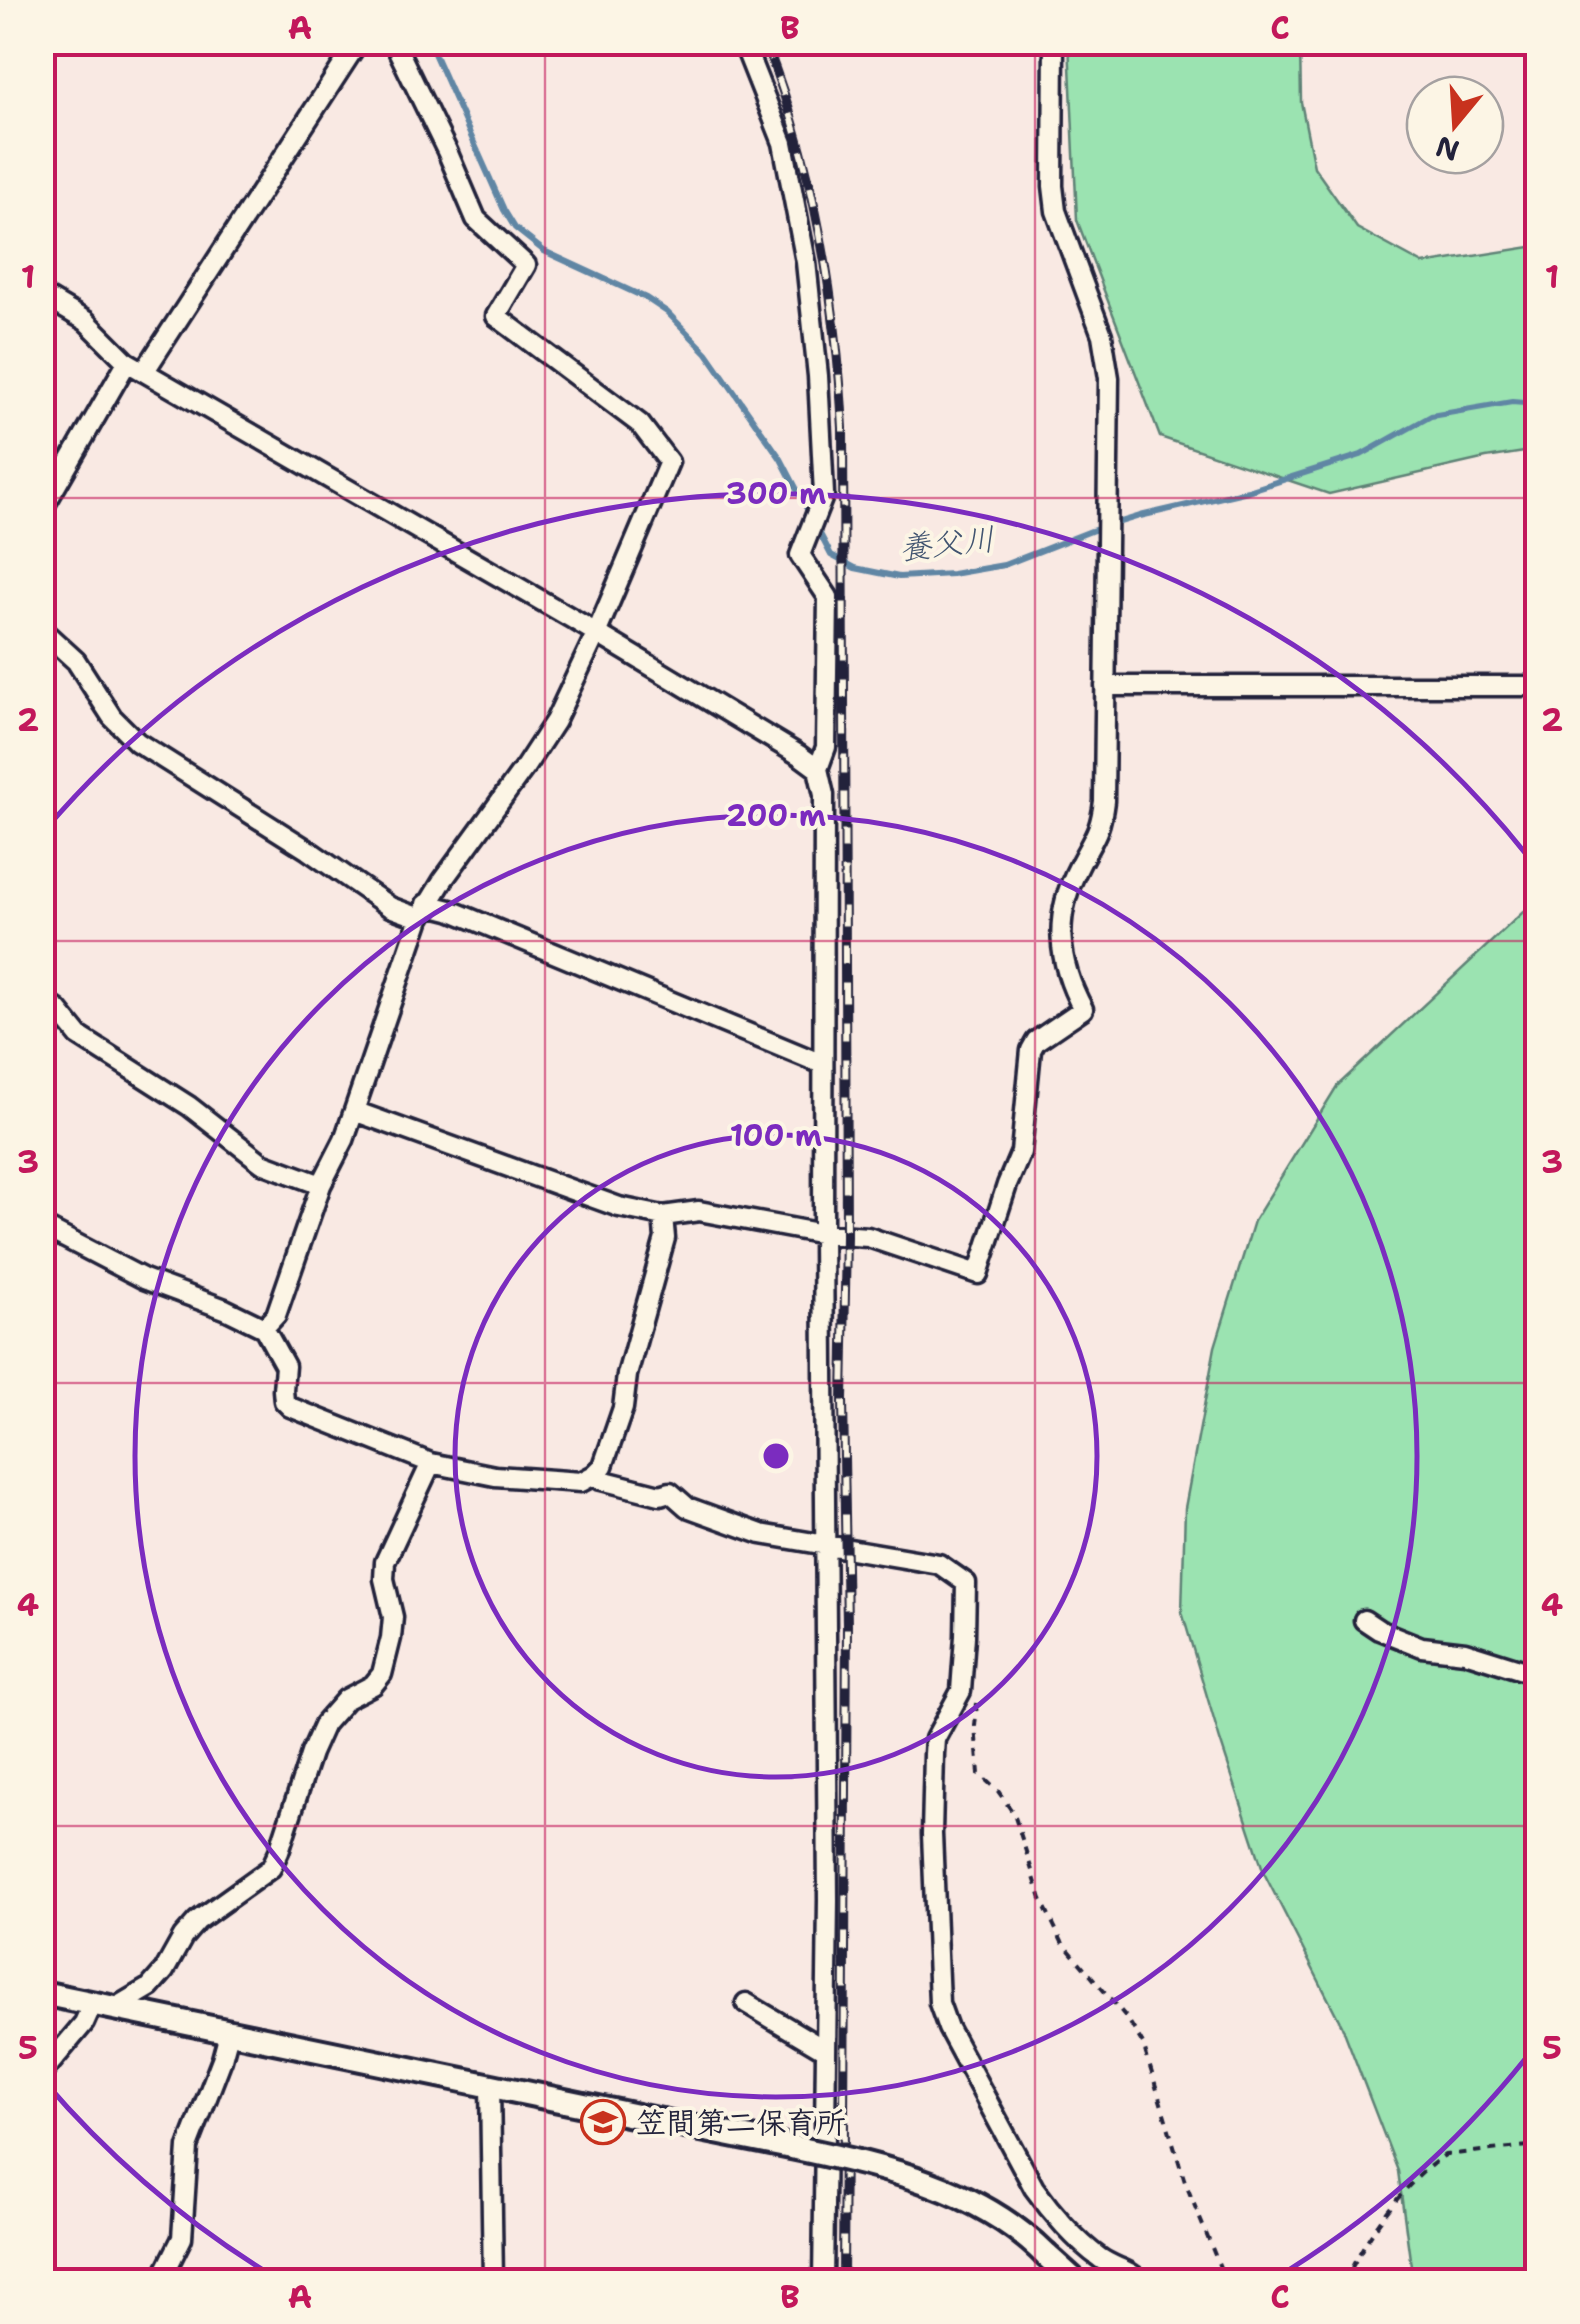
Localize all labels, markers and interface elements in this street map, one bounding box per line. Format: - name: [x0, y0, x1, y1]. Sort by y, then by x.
- text: A: [288, 6, 312, 49]
- text: B: [780, 6, 800, 49]
- text: C: [1270, 6, 1290, 49]
- north arrow: [1405, 75, 1505, 175]
- text: N: [1431, 127, 1464, 170]
- text: 1: [21, 255, 35, 298]
- text: 1: [1545, 255, 1559, 298]
- text: 300 m: [726, 473, 826, 514]
- water label: 養父川: [897, 517, 997, 569]
- text: 2: [17, 698, 39, 741]
- text: 2: [1541, 698, 1563, 741]
- text: 200 m: [726, 795, 826, 836]
- text: 100 m: [730, 1115, 822, 1156]
- text: 3: [17, 1140, 39, 1183]
- text: 3: [1541, 1140, 1563, 1183]
- centre of rings: [758, 1438, 794, 1474]
- text: 4: [17, 1583, 39, 1626]
- text: 4: [1541, 1583, 1563, 1626]
- text: 5: [18, 2026, 38, 2069]
- text: 5: [1542, 2026, 1562, 2069]
- school or university icon: 笠間第二保育所: [580, 2099, 626, 2145]
- place label: 笠間第二保育所: [636, 2102, 846, 2143]
- text: A: [288, 2275, 312, 2318]
- text: B: [780, 2275, 800, 2318]
- text: C: [1270, 2275, 1290, 2318]

